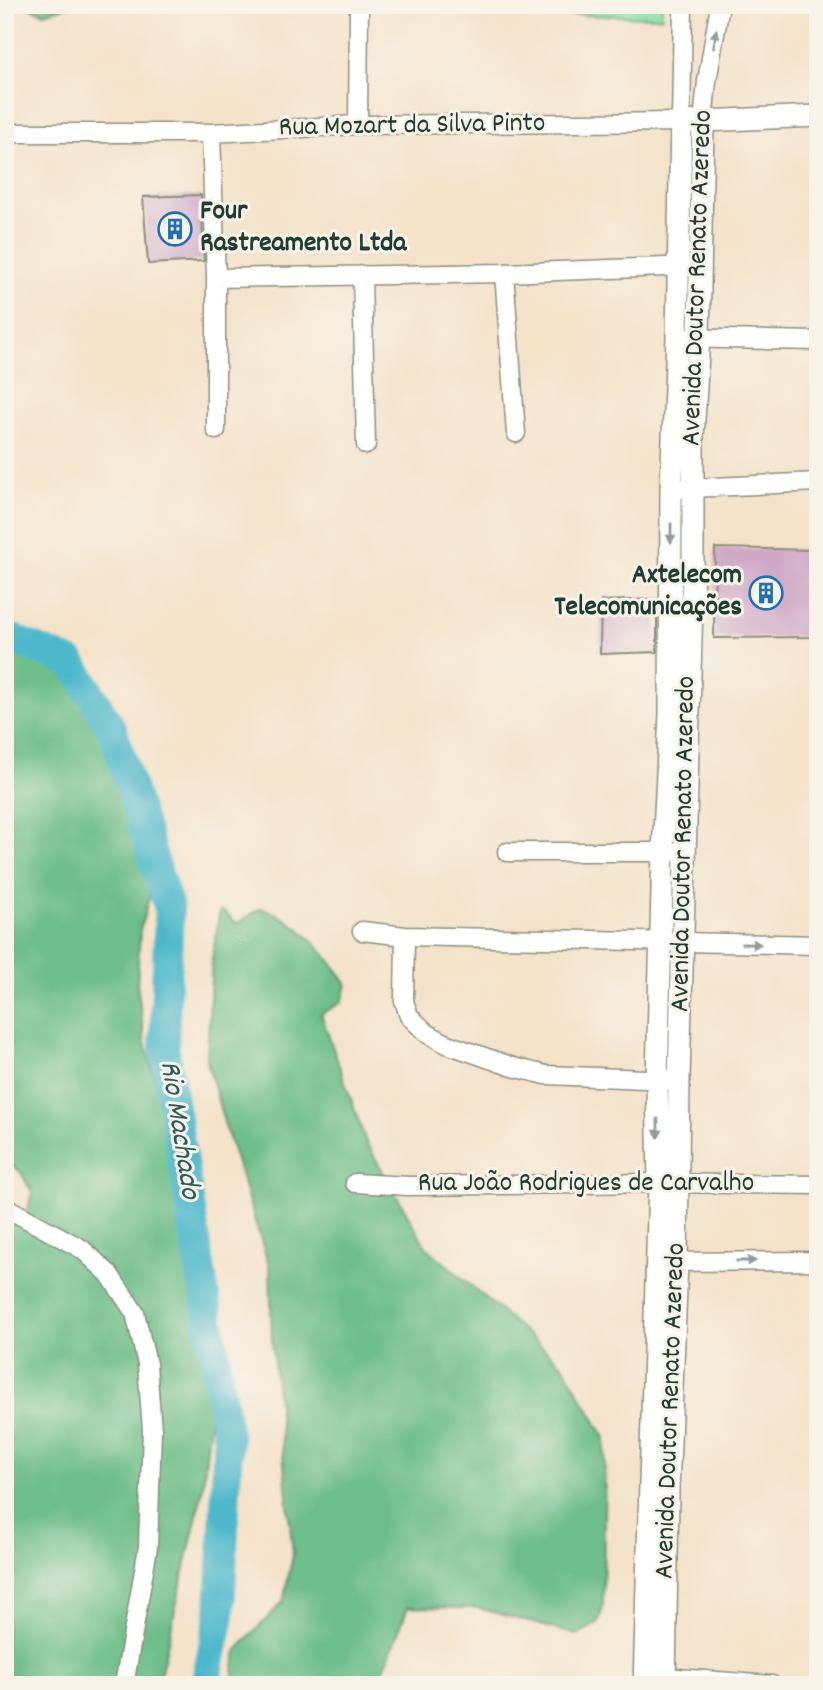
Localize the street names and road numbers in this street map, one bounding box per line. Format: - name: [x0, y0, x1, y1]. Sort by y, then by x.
- street label: Rua Mozart da Silva Pinto: [278, 105, 546, 149]
- street label: Avenida Doutor Renato Azeredo: [673, 109, 725, 447]
- street label: Avenida Doutor Renato Azeredo: [662, 675, 708, 1013]
- street label: Rua João Rodrigues de Carvalho: [418, 1165, 754, 1205]
- street label: Avenida Doutor Renato Azeredo: [646, 1242, 698, 1580]

